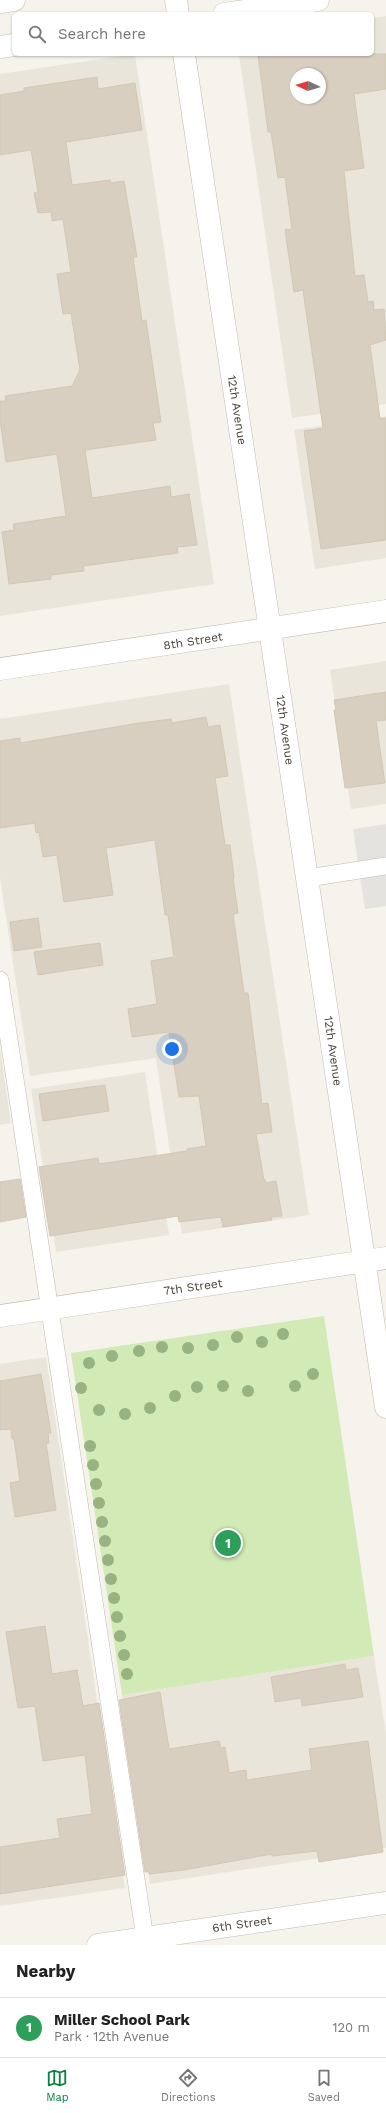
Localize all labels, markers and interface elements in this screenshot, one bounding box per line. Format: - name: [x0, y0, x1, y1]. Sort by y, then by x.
- search box: [12, 12, 374, 56]
- icon: search: [26, 23, 48, 45]
- text: Search here: [58, 25, 146, 43]
- north arrow: [290, 68, 326, 104]
- street label: 12th Avenue: [225, 374, 249, 446]
- street label: 8th Street: [162, 629, 224, 653]
- street label: 12th Avenue: [273, 694, 297, 766]
- street label: 12th Avenue: [321, 1015, 345, 1087]
- your location: [162, 1039, 182, 1059]
- street label: 7th Street: [163, 1276, 223, 1298]
- pin: 1: [215, 1528, 241, 1558]
- street label: 6th Street: [211, 1913, 273, 1935]
- text: Nearby: [16, 1961, 75, 1981]
- text: Miller School Park: [54, 2011, 190, 2029]
- text: 1: [26, 2020, 32, 2035]
- text: 120 m: [332, 2020, 370, 2035]
- text: Park · 12th Avenue: [54, 2029, 169, 2044]
- tab: Map: [46, 2067, 69, 2104]
- tab: Directions: [161, 2067, 215, 2104]
- tab: Saved: [308, 2067, 340, 2104]

